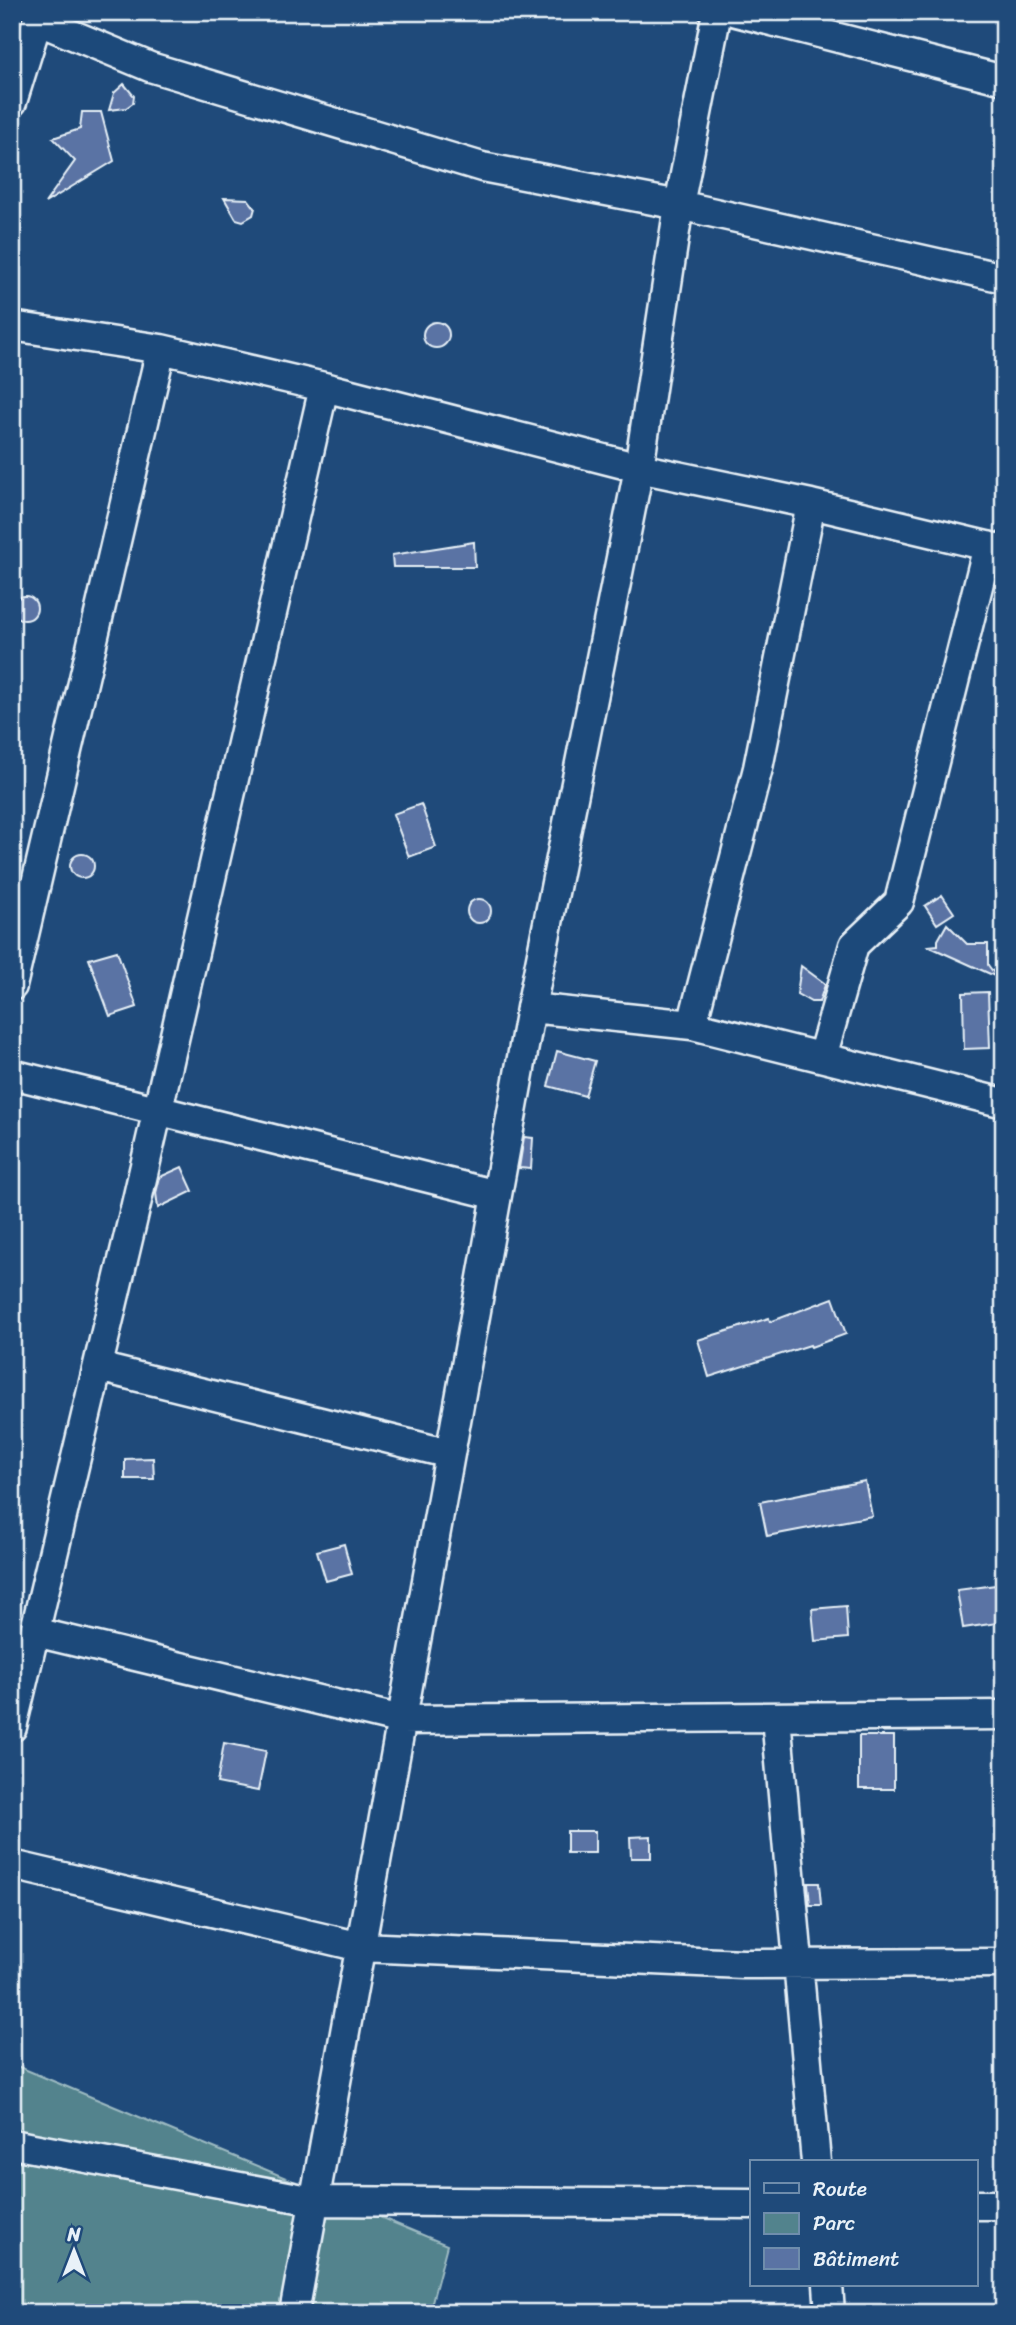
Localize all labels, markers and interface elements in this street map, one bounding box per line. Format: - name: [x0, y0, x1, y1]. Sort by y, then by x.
- legend: [750, 2160, 978, 2286]
- text: Route: [813, 2170, 867, 2208]
- text: Parc: [813, 2204, 855, 2242]
- north arrow: [38, 2216, 108, 2286]
- text: N: [66, 2218, 81, 2251]
- text: Bâtiment: [813, 2240, 899, 2278]

